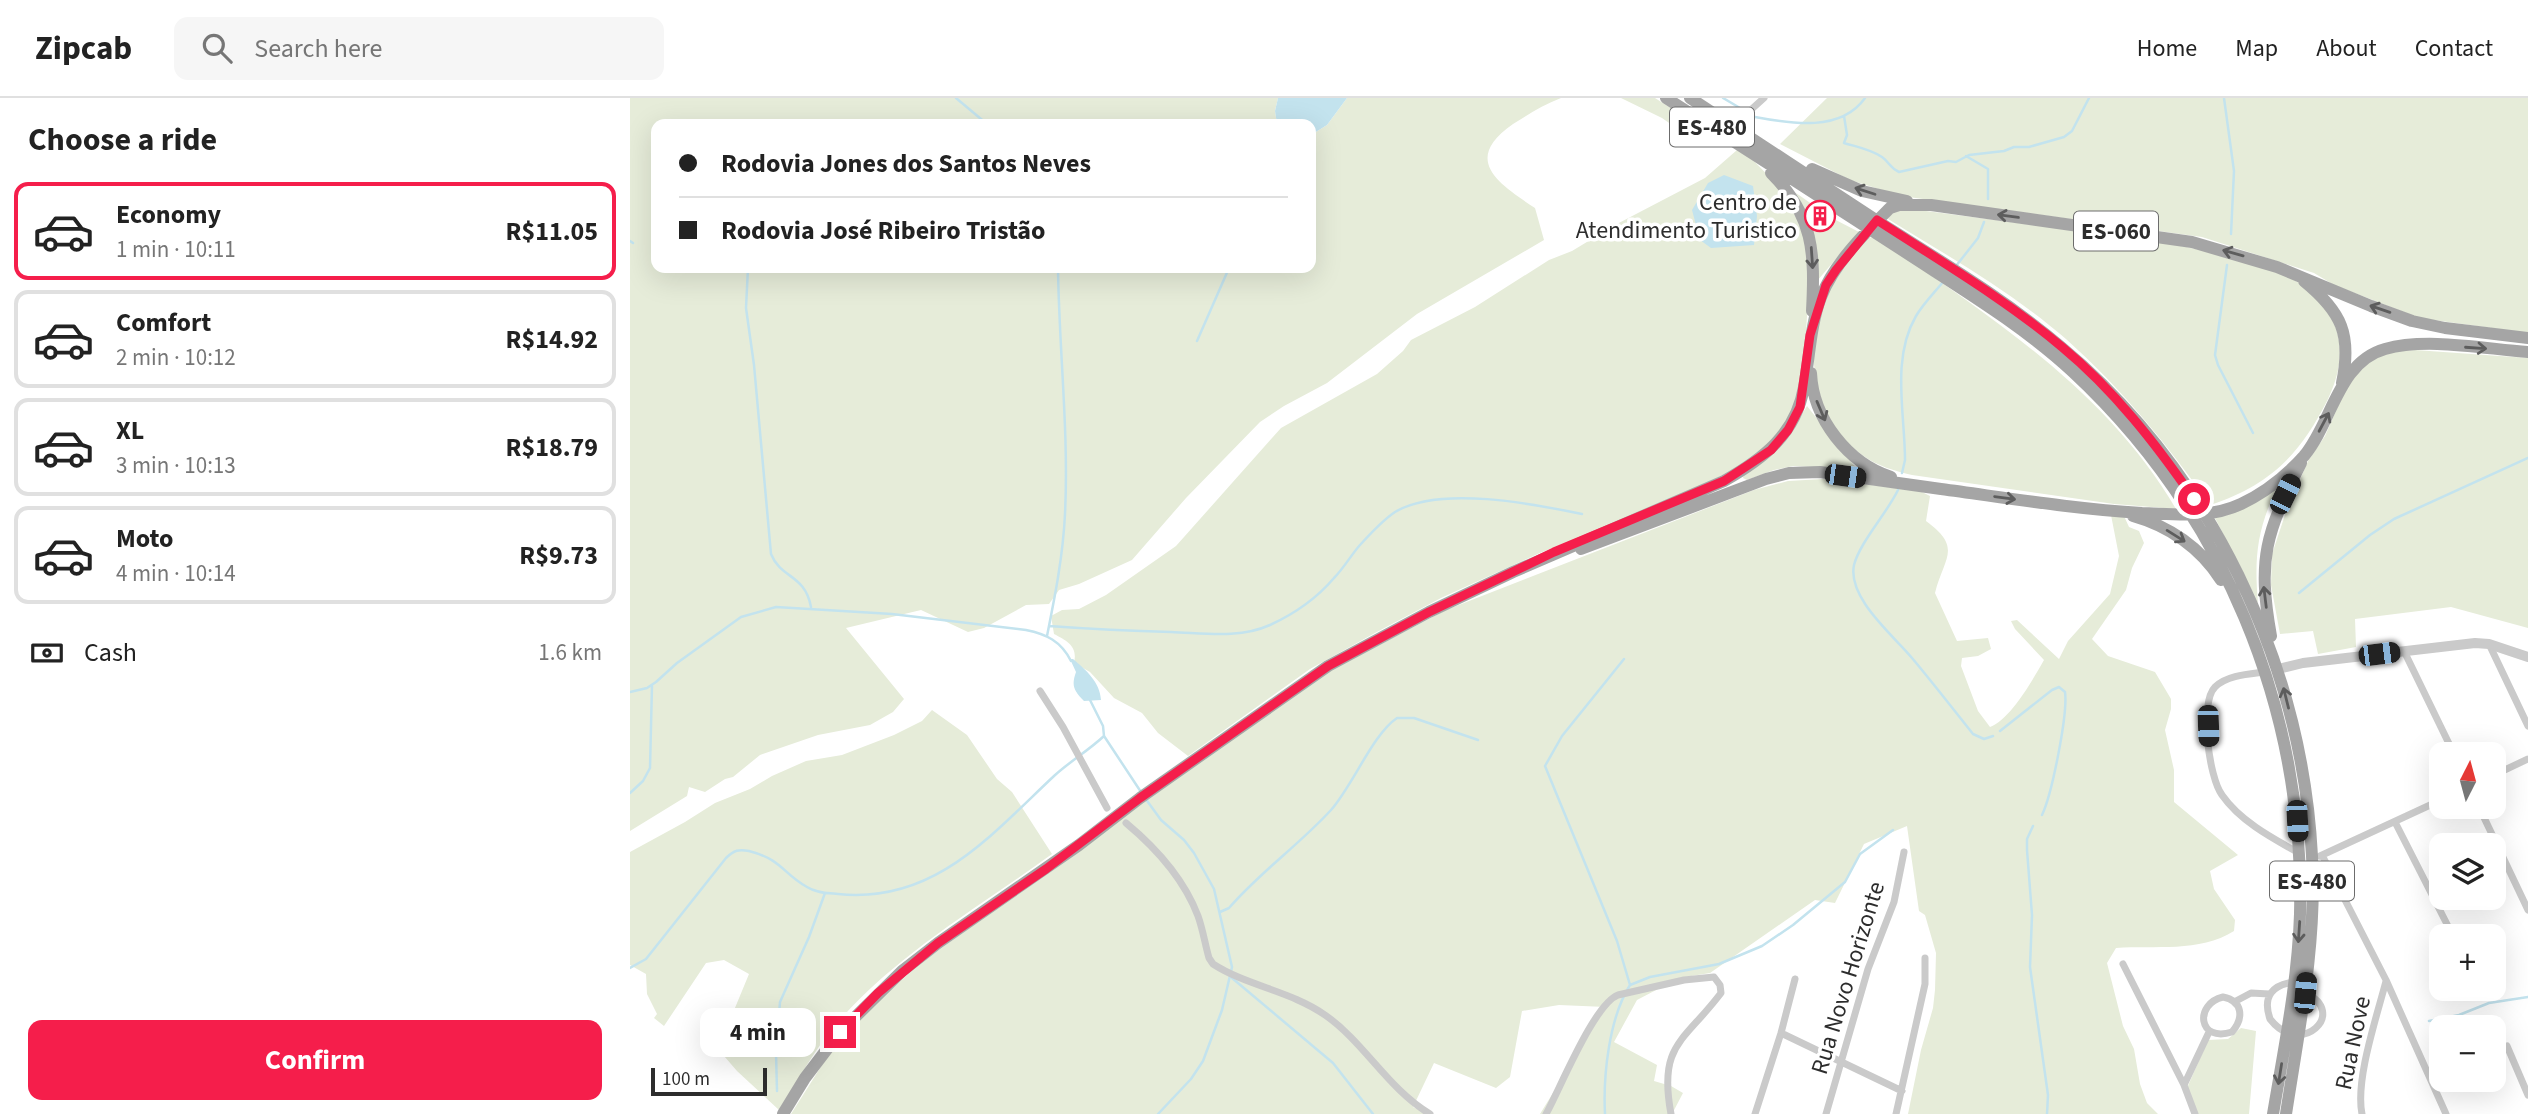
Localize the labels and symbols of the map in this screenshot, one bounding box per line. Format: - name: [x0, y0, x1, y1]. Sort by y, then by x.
- road number: ES-480: [1670, 108, 1754, 146]
- one-way arrow: [1854, 184, 1876, 196]
- place label: Centro de Atendimento Turistico: [1576, 185, 1797, 248]
- building icon: Centro de Atendimento Turistico: [1803, 199, 1837, 233]
- one-way arrow: [1997, 209, 2020, 222]
- road number: ES-060: [2074, 212, 2158, 250]
- one-way arrow: [2222, 245, 2244, 258]
- one-way arrow: [1806, 246, 1819, 269]
- one-way arrow: [2369, 302, 2391, 314]
- one-way arrow: [2464, 342, 2486, 355]
- one-way arrow: [1815, 400, 1828, 422]
- one-way arrow: [2318, 412, 2332, 433]
- car: [1823, 463, 1868, 489]
- car: [2267, 471, 2304, 517]
- route start: [2178, 483, 2210, 515]
- one-way arrow: [1993, 492, 2016, 505]
- one-way arrow: [2165, 529, 2185, 543]
- one-way arrow: [2258, 586, 2271, 609]
- car: [2357, 641, 2402, 667]
- one-way arrow: [2279, 687, 2292, 710]
- car: [2197, 705, 2220, 747]
- north arrow: [2429, 742, 2506, 819]
- car: [2286, 799, 2309, 843]
- road number: ES-480: [2270, 862, 2354, 901]
- street label: Rua Novo Horizonte: [1802, 877, 1894, 1079]
- one-way arrow: [2292, 921, 2305, 944]
- car: [2293, 971, 2318, 1015]
- street label: Rua Nove: [2326, 993, 2380, 1093]
- callout: 4 min: [700, 1007, 816, 1056]
- route end: [824, 1016, 856, 1048]
- one-way arrow: [2273, 1062, 2286, 1084]
- scale bar: [651, 1065, 766, 1097]

